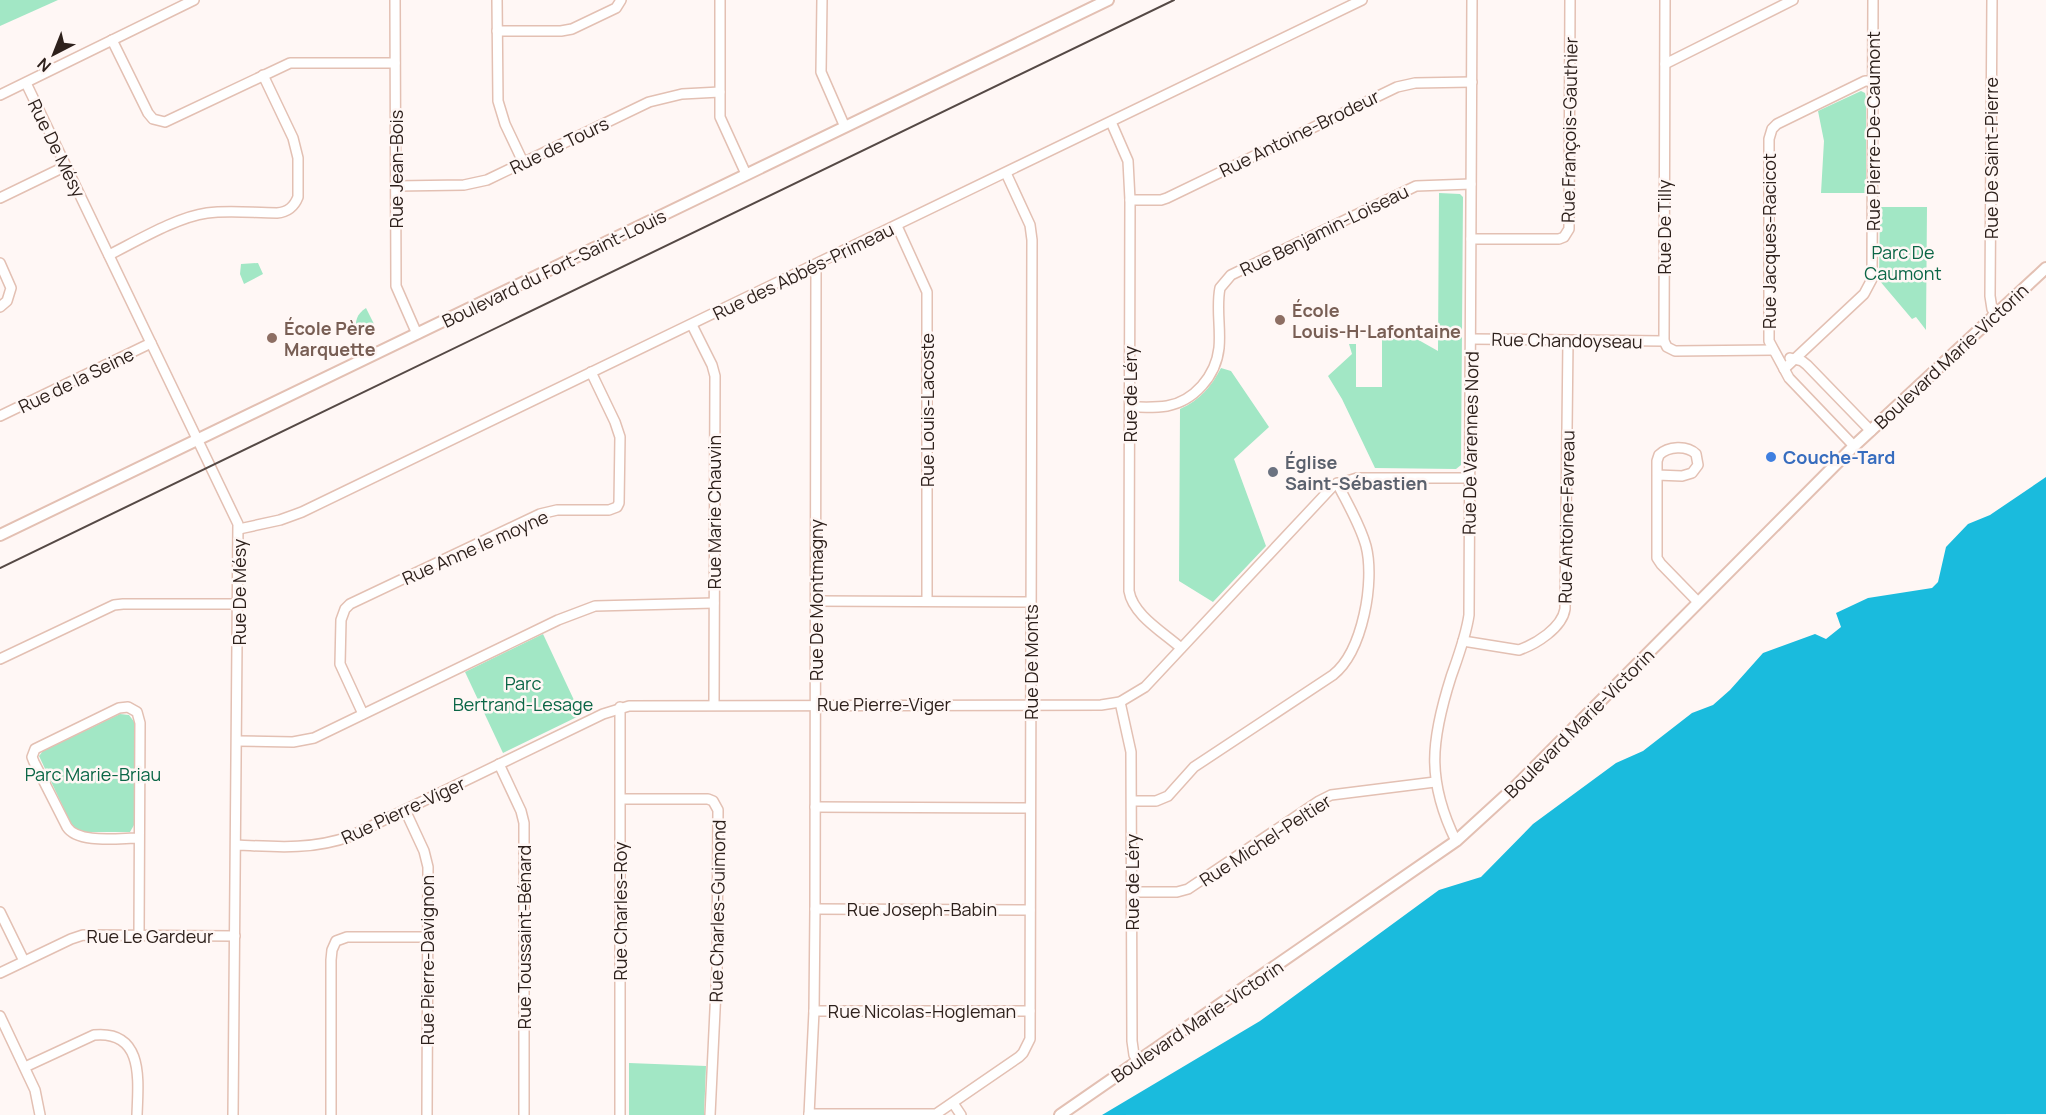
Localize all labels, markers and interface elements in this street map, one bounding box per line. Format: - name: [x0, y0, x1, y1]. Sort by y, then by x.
- north arrow: [24, 24, 84, 84]
- street label: Rue Pierre-De-Caumont: [1861, 31, 1885, 231]
- street label: Rue François-Gauthier: [1555, 36, 1583, 223]
- text: N: [32, 53, 56, 77]
- street label: Rue De Saint-Pierre: [1979, 77, 2003, 239]
- street label: Rue Antoine-Brodeur: [1215, 84, 1383, 182]
- street label: Rue De Mésy: [23, 95, 91, 202]
- street label: Rue Jean-Bois: [384, 110, 408, 228]
- street label: Rue de Tours: [506, 111, 612, 179]
- street label: Rue Jacques-Racicot: [1757, 153, 1781, 329]
- street label: Rue Benjamin-Loiseau: [1236, 179, 1412, 281]
- street label: Rue De Tilly: [1652, 179, 1676, 275]
- street label: Boulevard du Fort-Saint-Louis: [438, 203, 670, 333]
- street label: Rue des Abbés-Primeau: [709, 217, 897, 325]
- park label: Parc De Caumont: [1864, 240, 1942, 285]
- street label: Boulevard Marie-Victorin: [1869, 278, 2033, 434]
- place label: École Louis-H-Lafontaine: [1292, 298, 1461, 343]
- marker: École Louis-H-Lafontaine: [1273, 313, 1287, 327]
- place label: École Père Marquette: [284, 316, 376, 361]
- street label: Rue Chandoyseau: [1491, 327, 1643, 353]
- marker: École Père Marquette: [265, 331, 279, 345]
- street label: Rue Louis-Lacoste: [915, 333, 939, 487]
- street label: Rue de la Seine: [14, 342, 138, 418]
- street label: Rue de Léry: [1118, 345, 1142, 442]
- street label: Rue De Varennes Nord: [1456, 351, 1484, 535]
- street label: Rue Antoine-Favreau: [1552, 430, 1580, 604]
- street label: Rue Marie Chauvin: [702, 435, 726, 589]
- place label: Couche-Tard: [1783, 445, 1895, 469]
- place label: Église Saint-Sébastien: [1285, 450, 1427, 495]
- marker: Couche-Tard: [1764, 450, 1778, 464]
- marker: Église Saint-Sébastien: [1266, 465, 1280, 479]
- street label: Rue Anne le moyne: [398, 504, 552, 590]
- street label: Rue De Montmagny: [804, 519, 828, 681]
- street label: Rue De Mésy: [227, 538, 251, 645]
- street label: Rue De Monts: [1019, 604, 1043, 720]
- street label: Boulevard Marie-Victorin: [1499, 643, 1659, 803]
- park label: Parc Bertrand-Lesage: [453, 671, 593, 716]
- street label: Rue Pierre-Viger: [817, 692, 952, 716]
- park label: Parc Marie-Briau: [25, 762, 161, 786]
- street label: Rue Pierre-Viger: [337, 771, 469, 849]
- street label: Rue Michel-Peltier: [1195, 788, 1336, 892]
- street label: Rue Charles-Guimond: [703, 819, 731, 1003]
- street label: Rue de Léry: [1120, 833, 1144, 930]
- street label: Rue Charles-Roy: [608, 841, 632, 981]
- street label: Rue Toussaint-Bénard: [512, 845, 536, 1029]
- street label: Rue Pierre-Davignon: [415, 875, 439, 1045]
- street label: Rue Joseph-Babin: [847, 897, 997, 921]
- street label: Rue Le Gardeur: [87, 924, 214, 948]
- street label: Boulevard Marie-Victorin: [1106, 954, 1288, 1088]
- street label: Rue Nicolas-Hogleman: [828, 999, 1016, 1023]

